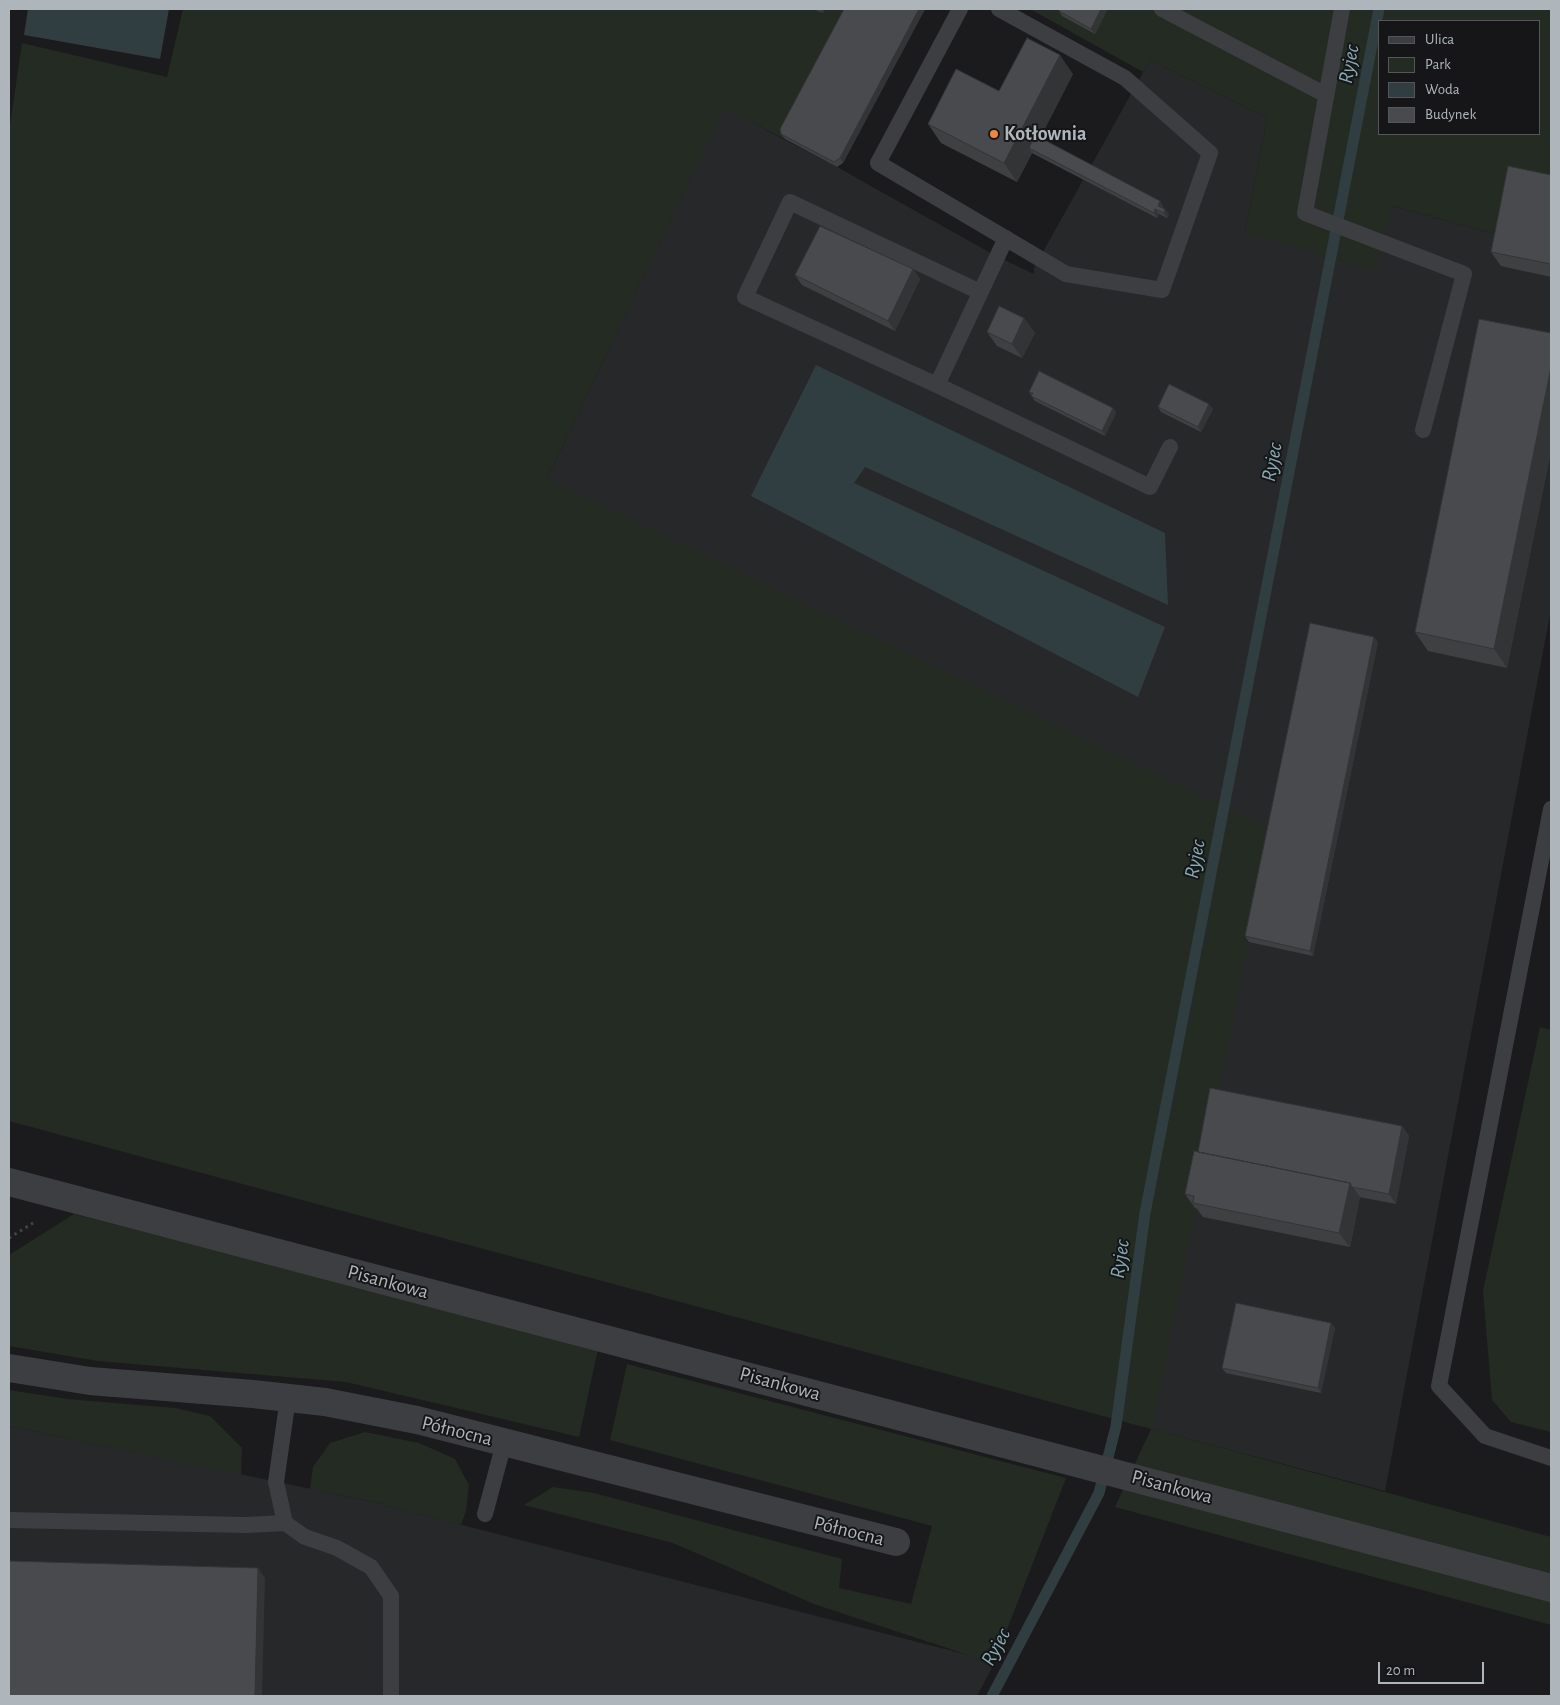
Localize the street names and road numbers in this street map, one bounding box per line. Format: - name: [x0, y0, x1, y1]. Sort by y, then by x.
- street label: Pisankowa: [345, 1260, 431, 1304]
- street label: Pisankowa: [737, 1362, 823, 1406]
- street label: Północna: [419, 1411, 495, 1451]
- street label: Pisankowa: [1129, 1465, 1215, 1509]
- street label: Północna: [811, 1511, 887, 1551]

